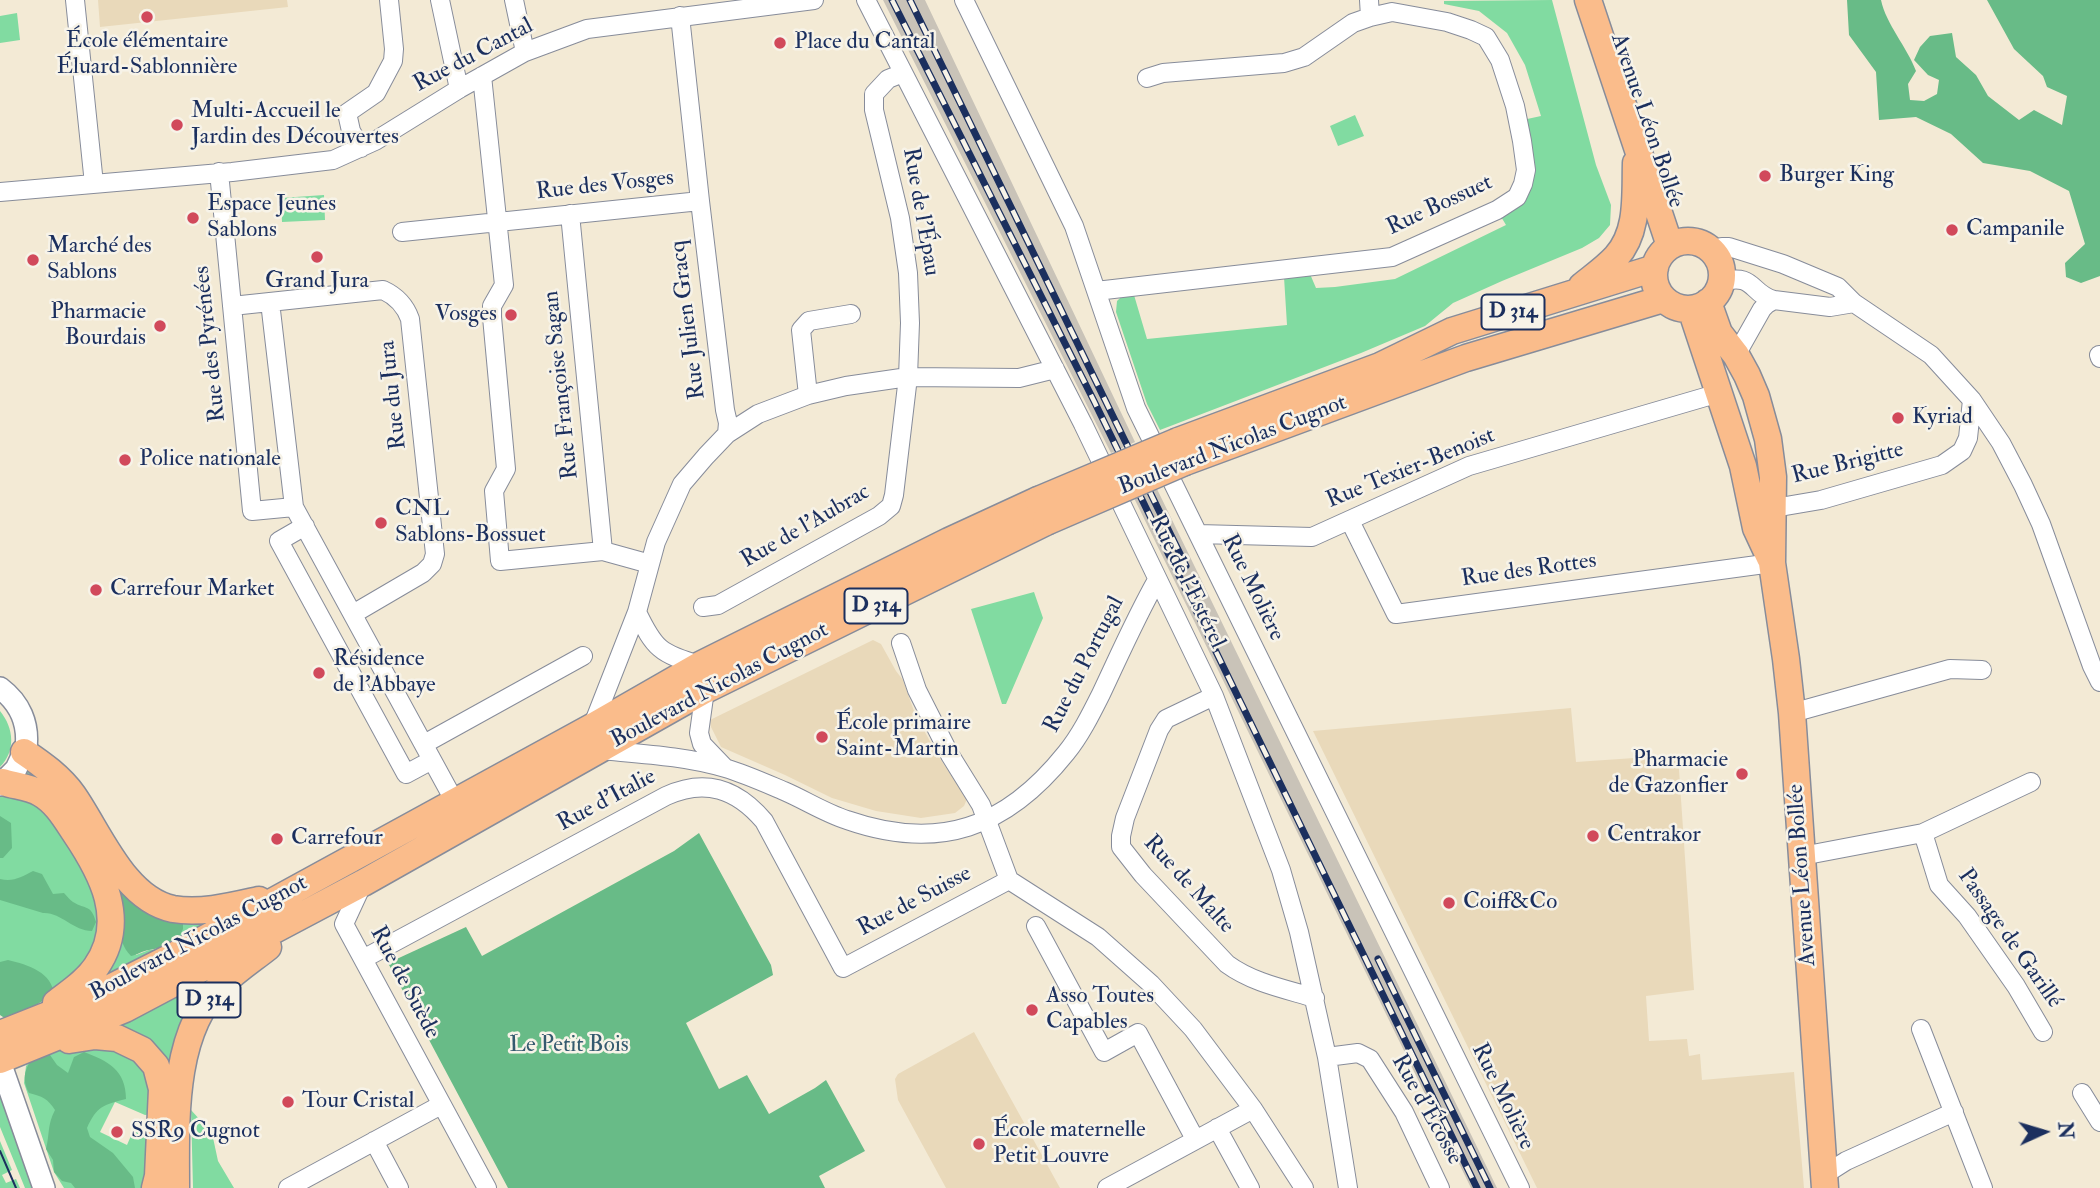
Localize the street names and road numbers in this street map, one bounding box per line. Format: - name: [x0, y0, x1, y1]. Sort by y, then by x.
- street label: Rue du Cantal: [410, 13, 538, 99]
- street label: Avenue Léon Bollée: [1603, 30, 1689, 212]
- street label: Rue de l'Épau: [895, 146, 945, 278]
- street label: Rue des Vosges: [535, 165, 675, 207]
- street label: Rue Bossuet: [1383, 170, 1497, 242]
- street label: Rue Julien Gracq: [666, 239, 712, 401]
- street label: Rue des Pyrénées: [189, 265, 233, 423]
- street label: Rue Françoise Sagan: [538, 289, 586, 481]
- road number: D 314: [1482, 294, 1544, 330]
- street label: Rue du Jura: [375, 339, 413, 451]
- street label: Boulevard Nicolas Cugnot: [1115, 390, 1351, 502]
- street label: Rue Texier-Benoist: [1323, 423, 1499, 515]
- street label: Rue Brigitte: [1789, 437, 1907, 491]
- street label: Rue de l'Aubrac: [737, 479, 875, 575]
- street label: Rue de l'Estérel: [1142, 511, 1230, 653]
- street label: Rue Molière: [1214, 530, 1290, 646]
- street label: Rue des Rottes: [1460, 548, 1598, 594]
- road number: D 314: [844, 588, 908, 624]
- street label: Rue du Portugal: [1039, 592, 1131, 738]
- street label: Boulevard Nicolas Cugnot: [607, 617, 833, 755]
- street label: Rue d'Italie: [553, 764, 661, 838]
- street label: Avenue Léon Bollée: [1783, 783, 1823, 967]
- street label: Rue de Malte: [1137, 830, 1239, 940]
- street label: Rue de Suisse: [854, 861, 976, 943]
- street label: Passage de Garillé: [1951, 864, 2067, 1014]
- street label: Boulevard Nicolas Cugnot: [86, 870, 312, 1008]
- street label: Rue de Suède: [363, 922, 445, 1044]
- road number: D 314: [178, 982, 241, 1018]
- street label: Rue Molière: [1464, 1039, 1540, 1155]
- street label: Rue d'Écosse: [1384, 1050, 1468, 1170]

